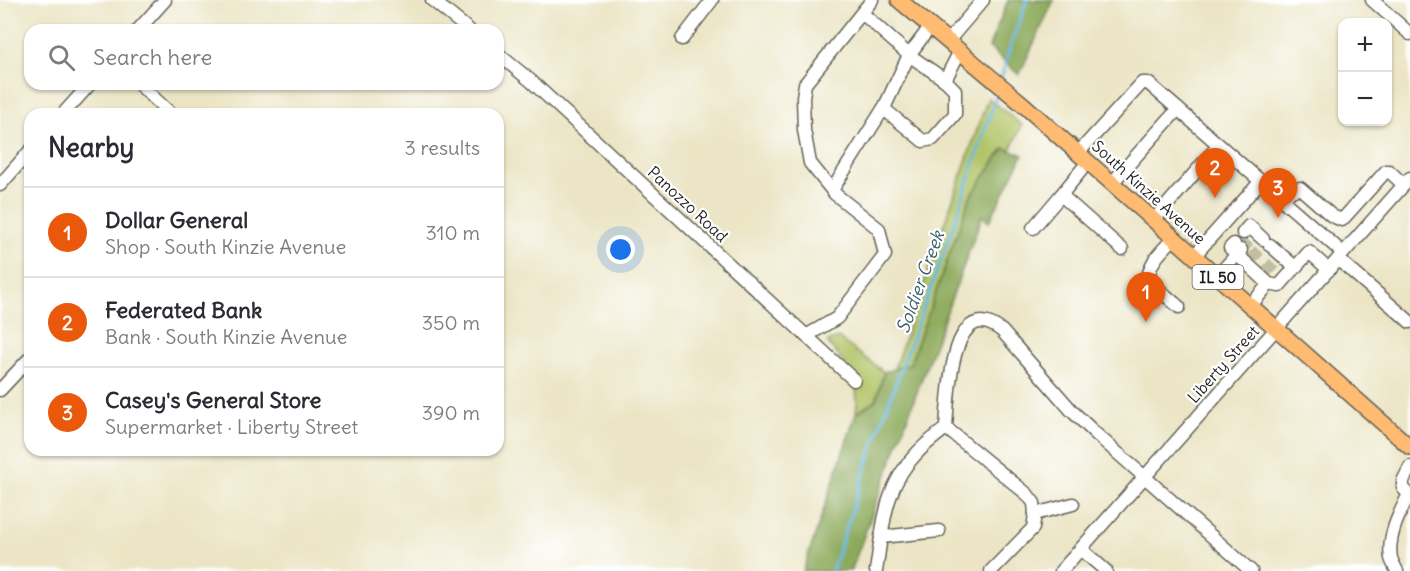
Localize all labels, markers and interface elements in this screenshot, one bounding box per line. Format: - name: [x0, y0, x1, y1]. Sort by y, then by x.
- map controls: [1338, 18, 1392, 126]
- button: +: [1338, 18, 1392, 72]
- search box: [24, 24, 504, 90]
- icon: search: [45, 41, 78, 74]
- text: Search here: [93, 43, 212, 71]
- button: −: [1338, 72, 1392, 126]
- text: Nearby: [48, 131, 134, 164]
- text: 3 results: [404, 135, 480, 160]
- street label: South Kinzie Avenue: [1088, 136, 1210, 248]
- pin: 2: [1196, 148, 1234, 198]
- street label: Panozzo Road: [644, 162, 732, 246]
- pin: 3: [1258, 168, 1298, 218]
- text: Dollar General: [105, 206, 248, 234]
- text: 1: [64, 220, 71, 245]
- text: 310 m: [425, 220, 480, 245]
- water label: Soldier Creek: [891, 226, 950, 336]
- text: Shop · South Kinzie Avenue: [105, 234, 346, 259]
- your location: [606, 235, 635, 264]
- road number: IL 50: [1192, 265, 1244, 289]
- pin: 1: [1126, 272, 1166, 322]
- text: Federated Bank: [105, 296, 262, 324]
- text: 2: [62, 310, 73, 335]
- text: 350 m: [422, 310, 480, 335]
- street label: Liberty Street: [1183, 321, 1263, 407]
- text: Bank · South Kinzie Avenue: [105, 324, 347, 349]
- text: Casey's General Store: [105, 386, 321, 414]
- text: 3: [62, 400, 73, 425]
- text: 390 m: [422, 400, 480, 425]
- text: Supermarket · Liberty Street: [105, 414, 358, 439]

